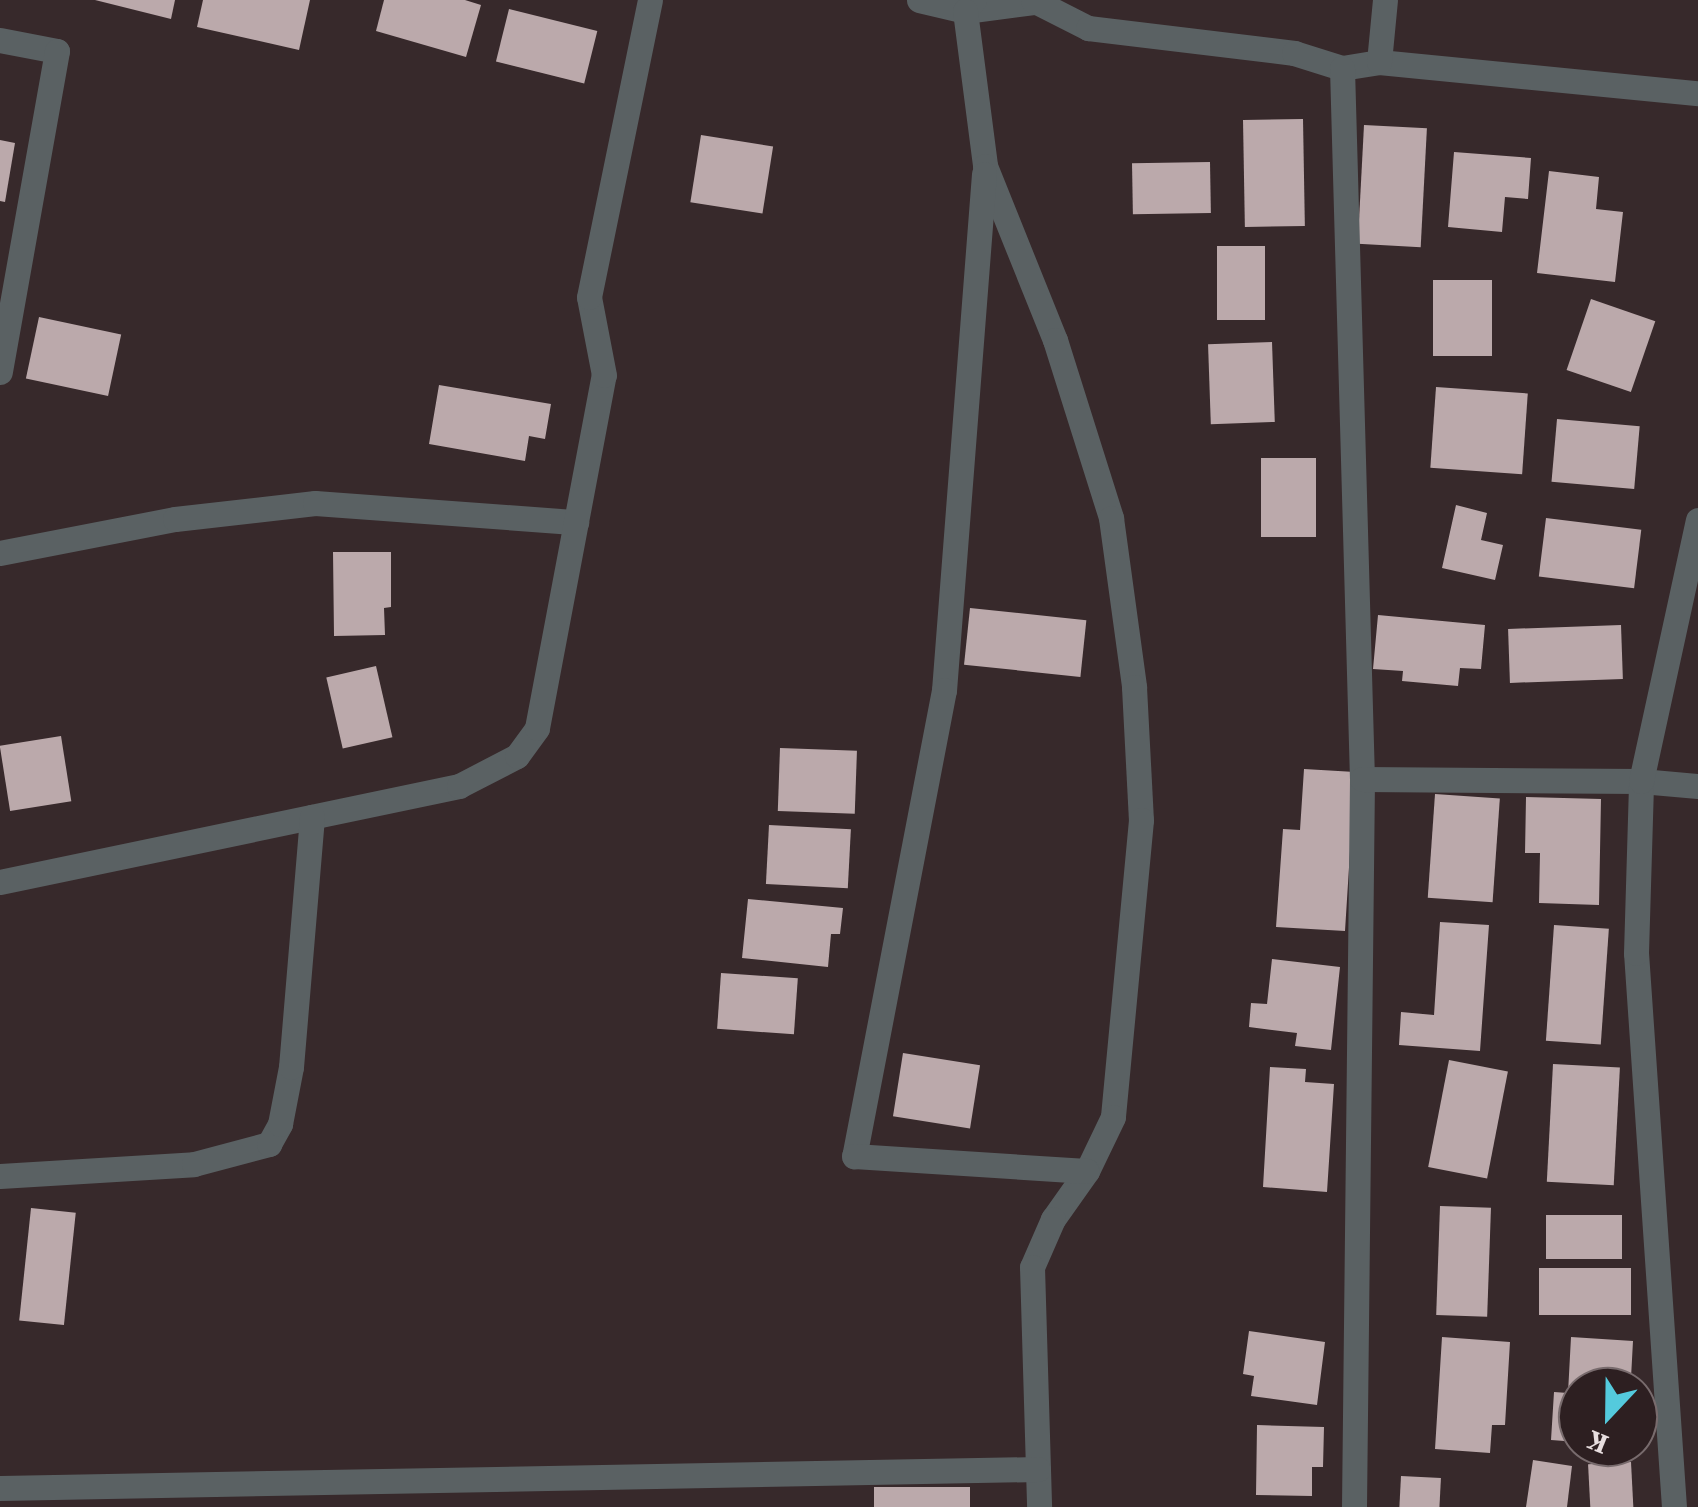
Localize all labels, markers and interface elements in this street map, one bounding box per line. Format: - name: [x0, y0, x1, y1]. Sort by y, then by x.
- north arrow: [1558, 1367, 1658, 1467]
- text: K: [1581, 1422, 1614, 1464]

